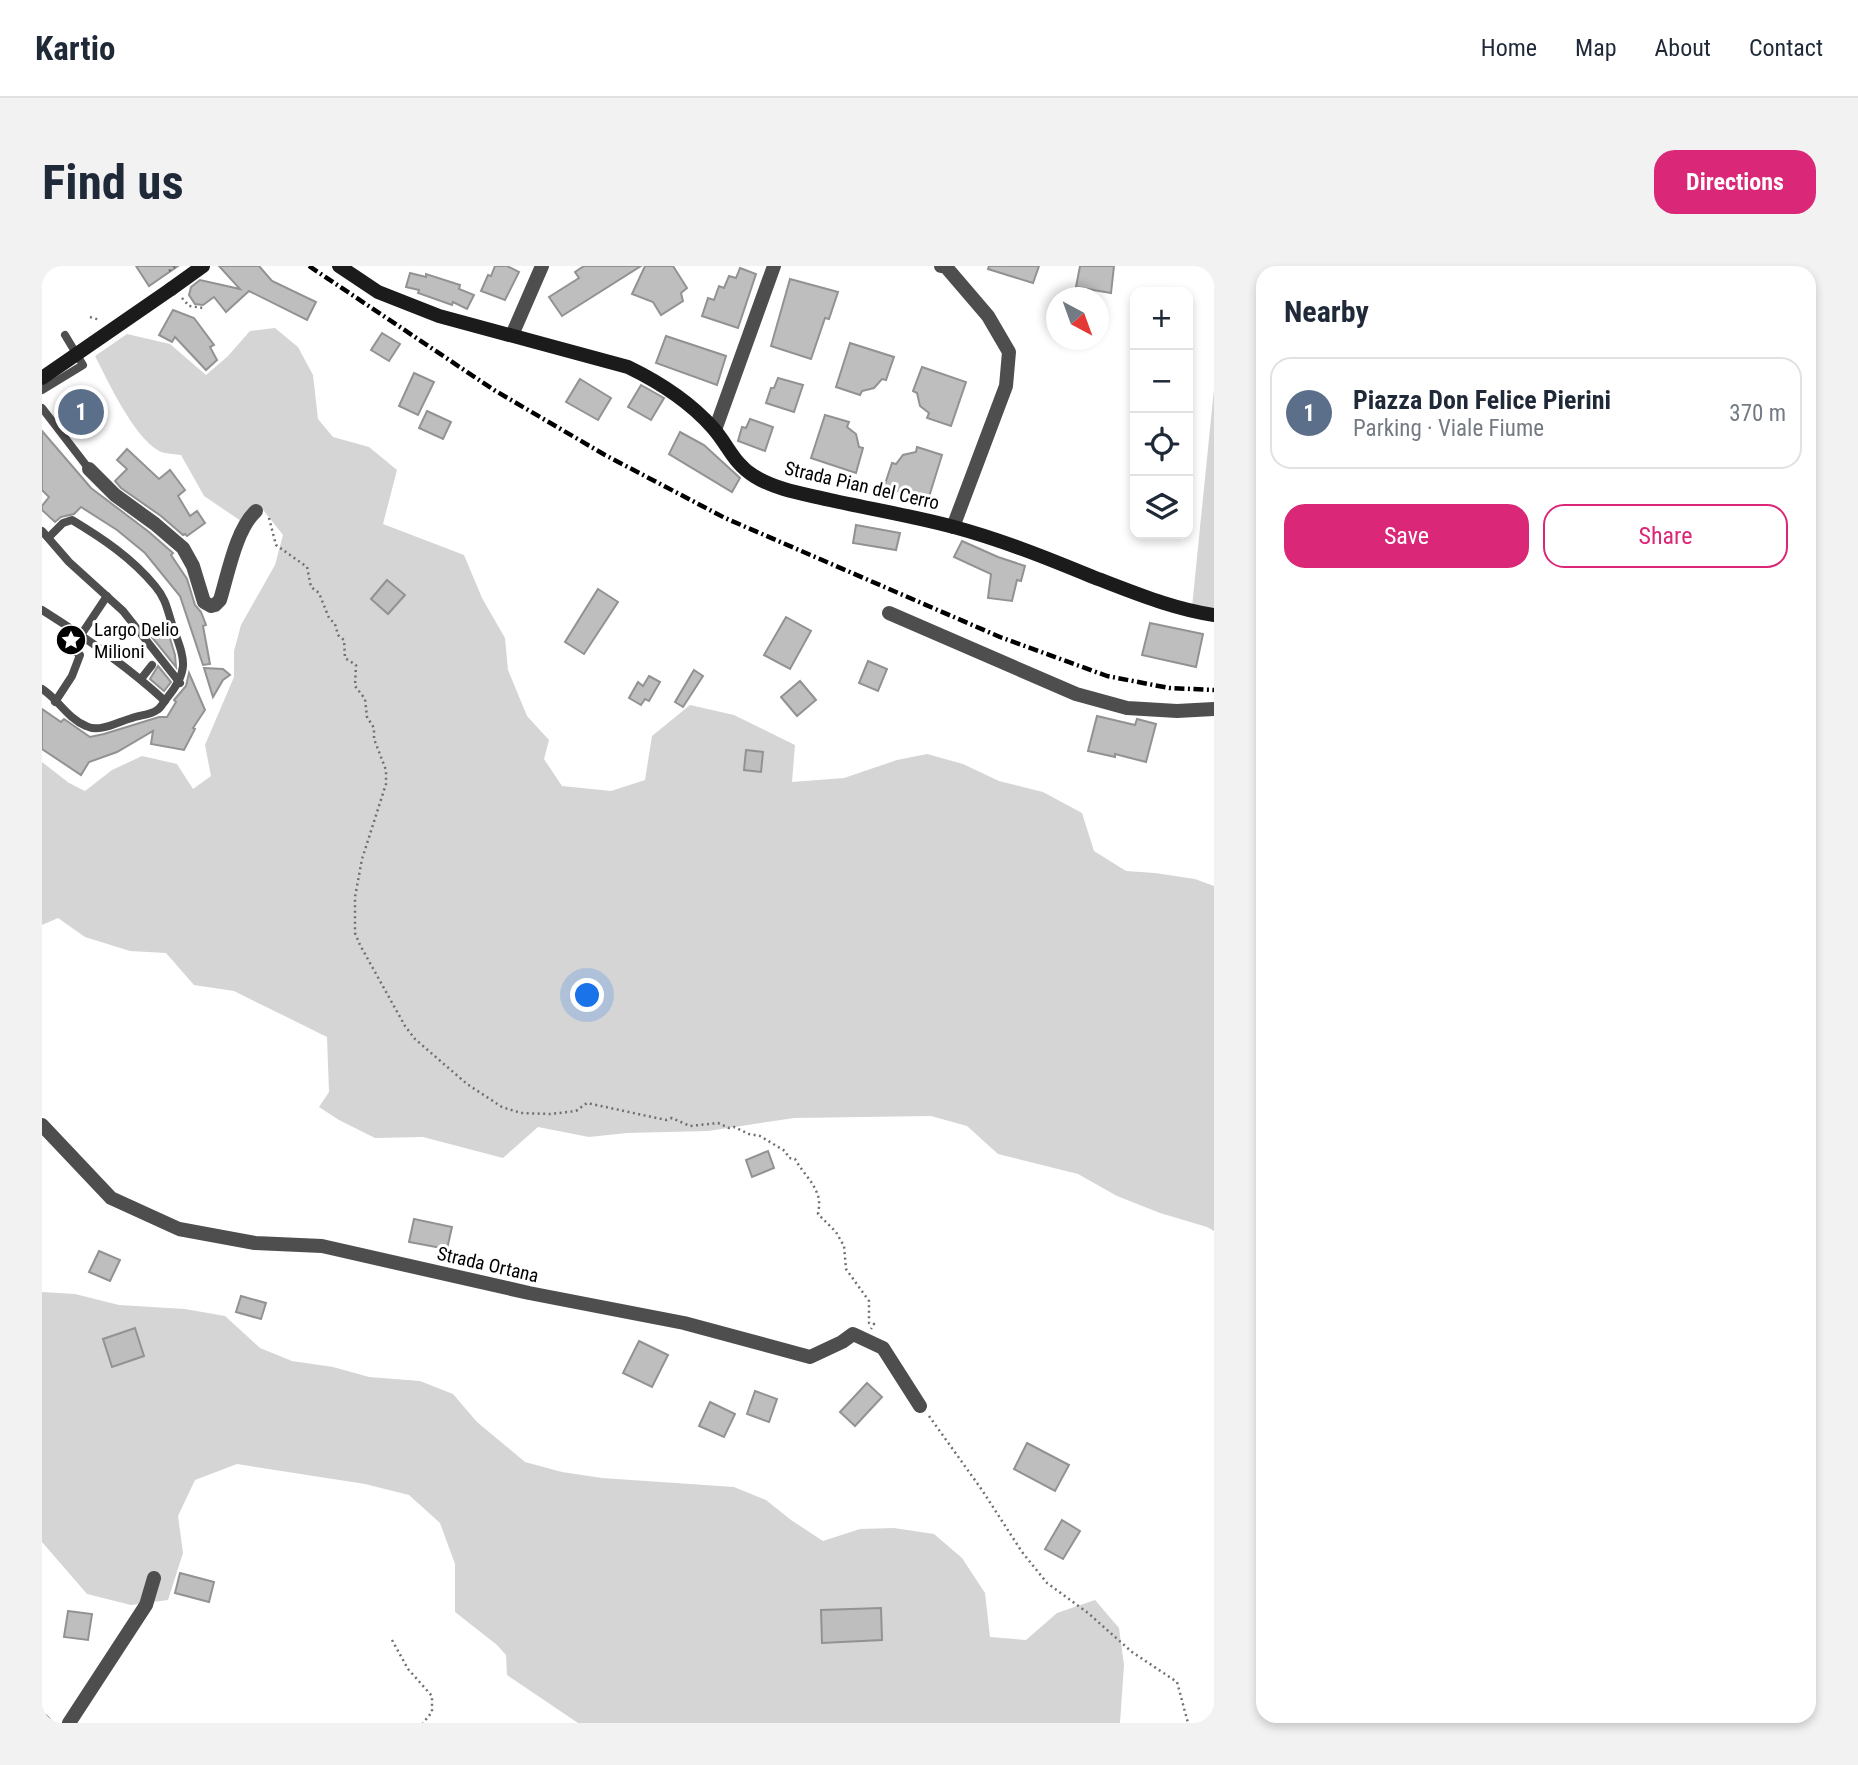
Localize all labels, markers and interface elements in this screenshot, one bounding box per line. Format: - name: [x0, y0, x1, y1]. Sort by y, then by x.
- text: Kartio: [35, 29, 115, 68]
- text: Home: [1481, 34, 1537, 62]
- text: Map: [1575, 34, 1617, 62]
- text: About: [1655, 34, 1711, 62]
- text: Contact: [1749, 34, 1823, 62]
- button: Directions: [1654, 150, 1816, 214]
- text: Find us: [42, 154, 184, 211]
- north arrow: [1046, 287, 1109, 350]
- map controls: [1130, 287, 1193, 539]
- button: +: [1130, 287, 1193, 350]
- text: Nearby: [1284, 294, 1369, 329]
- button: −: [1130, 350, 1193, 413]
- text: Piazza Don Felice Pierini: [1353, 385, 1611, 415]
- pin: 1: [58, 386, 104, 438]
- text: 1: [1303, 400, 1315, 427]
- text: 370 m: [1729, 400, 1786, 427]
- button: locate: [1130, 413, 1193, 476]
- text: Parking · Viale Fiume: [1353, 415, 1544, 442]
- street label: Strada Pian del Cerro: [782, 456, 942, 514]
- button: layers: [1130, 476, 1193, 539]
- button: Save: [1284, 504, 1529, 568]
- button: Share: [1543, 504, 1788, 568]
- place label: Largo Delio Milioni: [94, 618, 179, 663]
- place icon: Largo Delio Milioni: [54, 623, 88, 657]
- your location: [570, 978, 604, 1012]
- street label: Strada Ortana: [435, 1242, 541, 1287]

